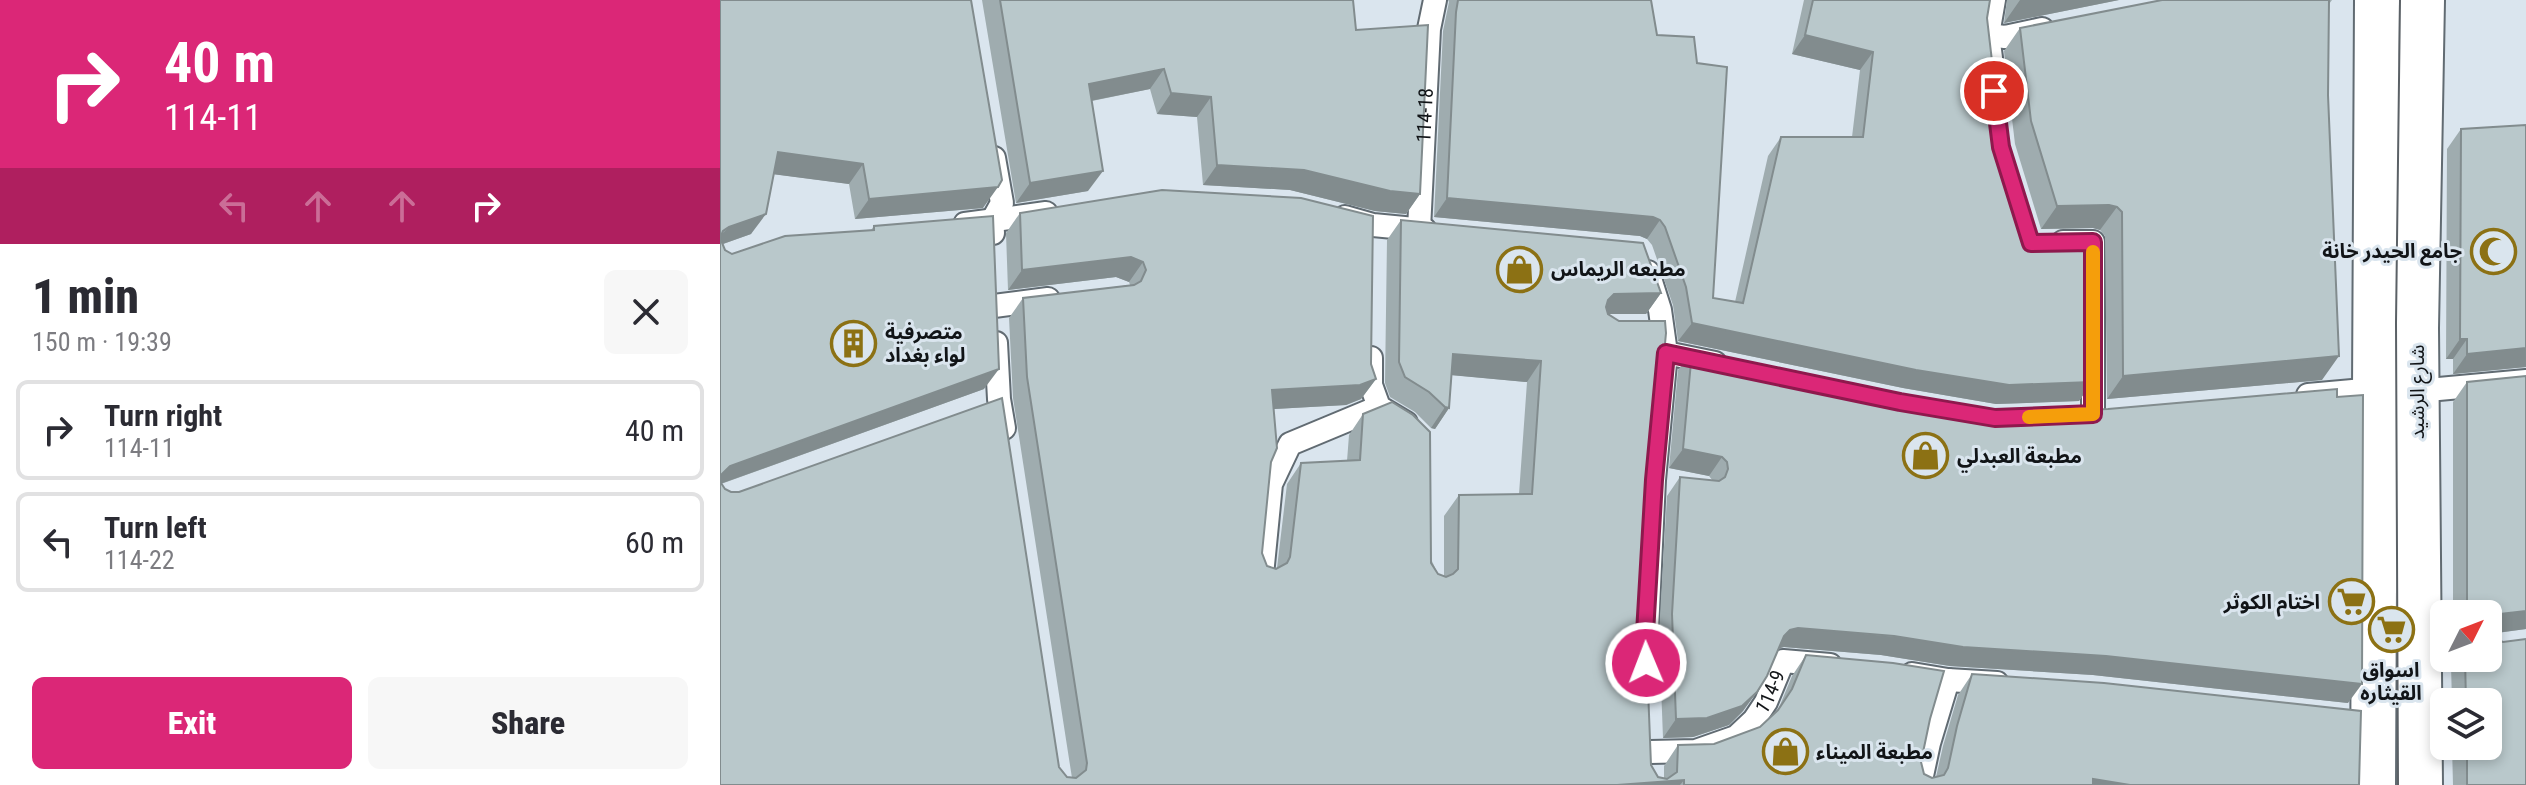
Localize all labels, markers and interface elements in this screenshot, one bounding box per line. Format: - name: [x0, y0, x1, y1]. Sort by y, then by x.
- text: 40 m: [164, 30, 275, 96]
- icon: right: [32, 32, 136, 136]
- pin: [1960, 57, 2028, 125]
- icon: arrive: [1972, 69, 2016, 113]
- street label: 114-18: [1411, 87, 1438, 143]
- text: 114-11: [164, 97, 262, 139]
- icon: left: [212, 184, 256, 228]
- icon: ahead: [296, 184, 340, 228]
- icon: ahead: [380, 184, 424, 228]
- icon: right: [464, 184, 508, 228]
- mosque icon: جامع الحيدر خانة: [2469, 227, 2517, 275]
- place label: جامع الحيدر خانة: [2322, 239, 2462, 266]
- shop icon: مطبعه الريماس: [1496, 245, 1544, 293]
- place label: مطبعه الريماس: [1551, 257, 1686, 281]
- text: 1 min: [32, 268, 139, 325]
- button: close: [604, 270, 688, 354]
- building icon: متصرفية لواء بغداد: [830, 319, 878, 367]
- place label: متصرفية لواء بغداد: [885, 320, 966, 367]
- text: 150 m · 19:39: [32, 327, 172, 357]
- street label: شارع الرشيد: [2405, 345, 2432, 439]
- text: Turn right: [104, 398, 222, 433]
- icon: right: [36, 408, 80, 452]
- text: 40 m: [625, 413, 684, 448]
- shop icon: مطبعة العبدلي: [1902, 432, 1950, 480]
- text: 114-11: [104, 433, 175, 463]
- place label: مطبعة العبدلي: [1957, 444, 2082, 473]
- text: Turn left: [104, 510, 207, 545]
- icon: left: [36, 520, 80, 564]
- text: 60 m: [625, 525, 684, 560]
- text: 114-22: [104, 545, 175, 575]
- supermarket icon: اختام الكوثر: [2327, 578, 2375, 626]
- place label: اختام الكوثر: [2223, 590, 2320, 617]
- north arrow: [2430, 600, 2502, 672]
- map controls: [2430, 600, 2502, 760]
- supermarket icon: اسواق القيثاره: [2367, 606, 2415, 654]
- position arrow: [1604, 621, 1688, 705]
- place label: اسواق القيثاره: [2360, 658, 2422, 705]
- street label: 114-9: [1750, 667, 1790, 718]
- button: Exit: [32, 677, 352, 769]
- button: Share: [368, 677, 688, 769]
- button: layers: [2430, 688, 2502, 760]
- shop icon: مطبعة الميناء: [1761, 728, 1809, 776]
- place label: مطبعة الميناء: [1816, 740, 1933, 764]

